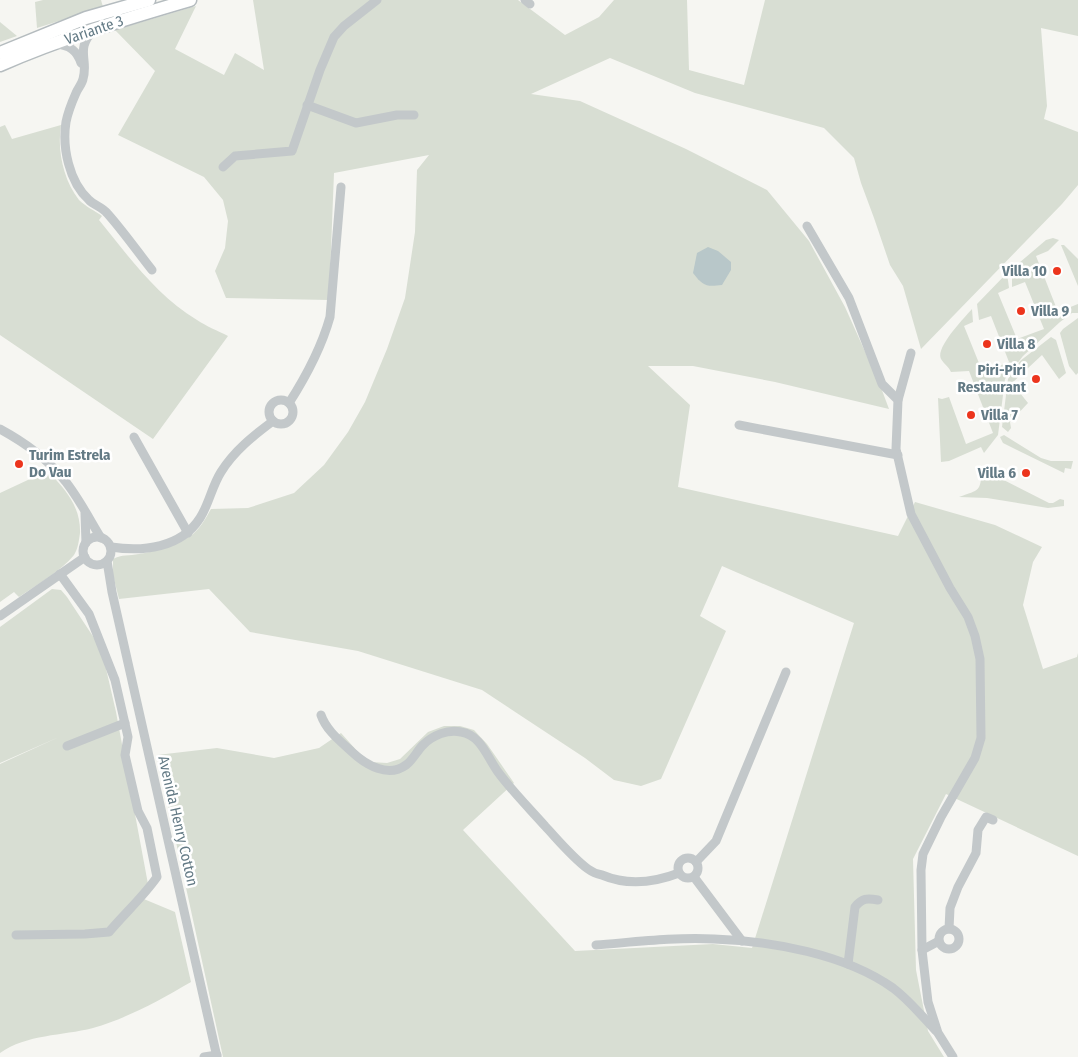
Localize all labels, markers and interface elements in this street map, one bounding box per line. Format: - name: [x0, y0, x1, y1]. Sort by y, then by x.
- street label: Variante 3: [62, 11, 126, 48]
- place label: Villa 10: [1001, 262, 1047, 280]
- marker: Villa 10: [1051, 265, 1063, 277]
- place label: Villa 9: [1030, 302, 1069, 320]
- marker: Villa 9: [1015, 305, 1027, 317]
- place label: Villa 8: [996, 335, 1035, 353]
- marker: Villa 8: [981, 338, 993, 350]
- place label: Piri-Piri Restaurant: [958, 361, 1027, 396]
- marker: Piri-Piri Restaurant: [1030, 373, 1042, 385]
- place label: Villa 7: [980, 406, 1018, 424]
- marker: Villa 7: [965, 409, 977, 421]
- place label: Turim Estrela Do Vau: [29, 446, 111, 481]
- marker: Turim Estrela Do Vau: [13, 458, 25, 470]
- place label: Villa 6: [977, 464, 1016, 482]
- marker: Villa 6: [1020, 467, 1032, 479]
- street label: Avenida Henry Cotton: [154, 754, 202, 888]

